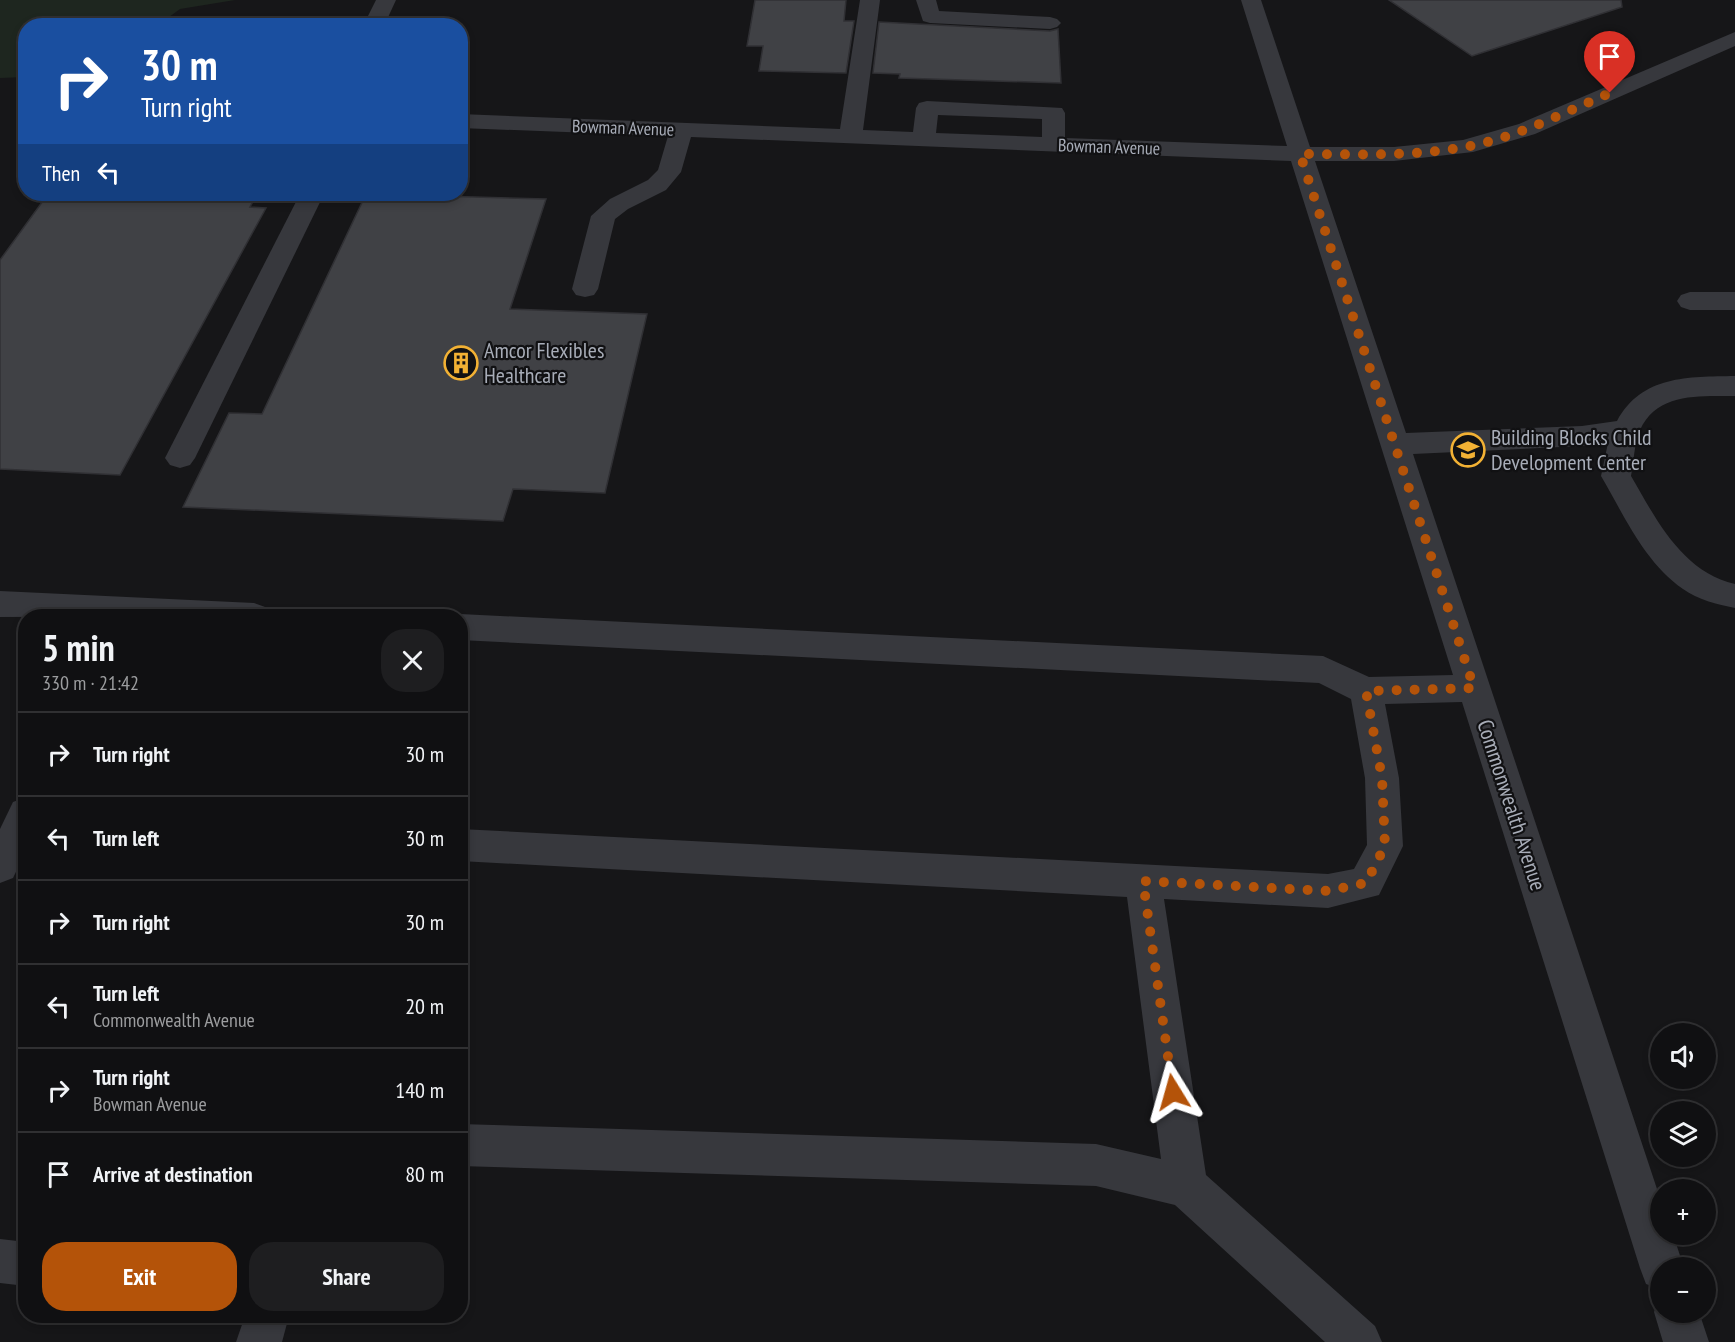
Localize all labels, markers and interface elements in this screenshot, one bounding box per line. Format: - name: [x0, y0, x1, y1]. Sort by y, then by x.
- pin: [1584, 31, 1635, 93]
- text: 30 m: [141, 37, 218, 92]
- icon: arrive: [1593, 40, 1626, 73]
- icon: right: [42, 42, 120, 120]
- text: Turn right: [141, 90, 232, 124]
- street label: Bowman Avenue: [571, 114, 675, 141]
- street label: Bowman Avenue: [1057, 133, 1161, 160]
- icon: left: [92, 156, 125, 189]
- text: Then: [42, 159, 80, 187]
- place label: Amcor Flexibles Healthcare: [484, 336, 604, 389]
- building icon: Amcor Flexibles Healthcare: [443, 345, 479, 381]
- place label: Building Blocks Child Development Center: [1491, 423, 1652, 476]
- school or university icon: Building Blocks Child Development Center: [1450, 432, 1486, 468]
- text: 5 min: [42, 624, 115, 671]
- button: close: [381, 629, 444, 692]
- text: 330 m · 21:42: [42, 670, 139, 696]
- street label: Commonwealth Avenue: [1471, 716, 1553, 894]
- icon: right: [42, 738, 75, 771]
- text: Turn right: [93, 740, 170, 768]
- text: 30 m: [405, 740, 444, 768]
- icon: left: [42, 822, 75, 855]
- text: Turn left: [93, 824, 159, 852]
- text: 30 m: [405, 824, 444, 852]
- icon: right: [42, 906, 75, 939]
- text: Turn right: [93, 908, 170, 936]
- text: 30 m: [405, 908, 444, 936]
- text: Turn left: [93, 979, 159, 1007]
- icon: left: [42, 990, 75, 1023]
- text: 20 m: [405, 992, 444, 1020]
- text: Commonwealth Avenue: [93, 1007, 255, 1033]
- map controls: [1650, 1023, 1716, 1323]
- button: sound: [1650, 1023, 1716, 1089]
- position arrow: [1141, 1060, 1205, 1124]
- text: Turn right: [93, 1063, 170, 1091]
- icon: right: [42, 1074, 75, 1107]
- text: 140 m: [395, 1076, 444, 1104]
- text: Bowman Avenue: [93, 1091, 207, 1117]
- button: layers: [1650, 1101, 1716, 1167]
- icon: arrive: [42, 1158, 75, 1191]
- text: Arrive at destination: [93, 1160, 253, 1188]
- text: 80 m: [405, 1160, 444, 1188]
- button: +: [1650, 1179, 1716, 1245]
- button: Exit: [42, 1242, 237, 1311]
- button: Share: [249, 1242, 444, 1311]
- button: −: [1650, 1257, 1716, 1323]

